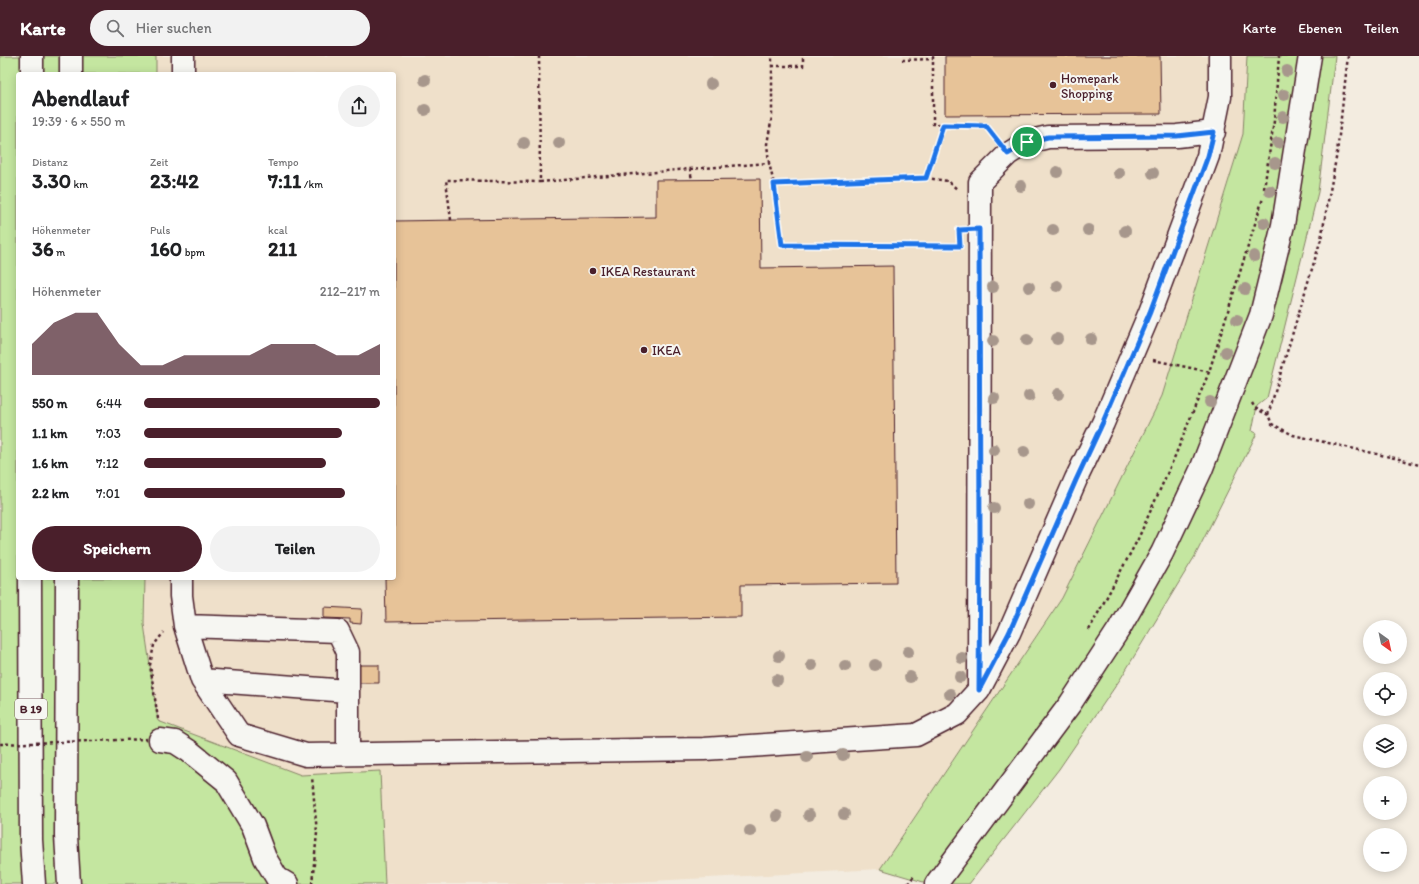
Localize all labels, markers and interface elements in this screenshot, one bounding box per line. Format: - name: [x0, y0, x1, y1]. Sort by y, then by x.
- search box: [90, 10, 370, 46]
- text: Karte: [20, 17, 66, 40]
- icon: search: [104, 17, 126, 39]
- text: Hier suchen: [136, 19, 212, 37]
- text: Karte: [1243, 20, 1276, 37]
- text: Ebenen: [1298, 20, 1342, 37]
- text: Teilen: [1364, 20, 1399, 37]
- place label: Homepark Shopping: [1061, 71, 1119, 101]
- marker: Homepark Shopping: [1048, 80, 1058, 90]
- text: Abendlauf: [32, 85, 129, 112]
- button: share: [338, 85, 380, 127]
- text: 19:39 · 6 × 550 m: [32, 114, 125, 129]
- pin: [1010, 125, 1044, 159]
- icon: arrive: [1016, 131, 1038, 153]
- text: Distanz: [32, 156, 68, 169]
- text: Zeit: [150, 156, 168, 169]
- text: Tempo: [268, 156, 299, 169]
- text: 3.30: [32, 169, 71, 193]
- text: 23:42: [150, 169, 199, 193]
- text: 7:11: [268, 169, 301, 193]
- text: km: [71, 178, 88, 191]
- text: /km: [301, 178, 323, 191]
- text: Höhenmeter: [32, 224, 90, 237]
- text: Puls: [150, 224, 170, 237]
- text: kcal: [268, 224, 288, 237]
- text: 36: [32, 237, 53, 261]
- text: 160: [150, 237, 182, 261]
- text: 211: [268, 237, 297, 261]
- text: m: [53, 246, 65, 259]
- text: bpm: [182, 246, 205, 259]
- place label: IKEA Restaurant: [601, 264, 695, 279]
- marker: IKEA Restaurant: [588, 266, 598, 276]
- text: Höhenmeter: [32, 284, 101, 299]
- text: 212–217 m: [320, 284, 380, 299]
- place label: IKEA: [652, 343, 681, 358]
- marker: IKEA: [639, 345, 649, 355]
- text: 550 m: [32, 396, 68, 411]
- text: 6:44: [96, 396, 122, 411]
- text: 1.1 km: [32, 426, 67, 441]
- text: 7:03: [96, 426, 121, 441]
- text: 1.6 km: [32, 456, 68, 471]
- text: 7:12: [96, 456, 119, 471]
- text: 2.2 km: [32, 486, 69, 501]
- text: 7:01: [96, 486, 120, 501]
- button: Speichern: [32, 526, 202, 572]
- button: Teilen: [210, 526, 380, 572]
- north arrow: [1363, 620, 1407, 664]
- map controls: [1363, 620, 1407, 872]
- button: locate: [1363, 672, 1407, 716]
- road number: B 19: [15, 699, 47, 719]
- button: layers: [1363, 724, 1407, 768]
- button: +: [1363, 776, 1407, 820]
- button: −: [1363, 828, 1407, 872]

